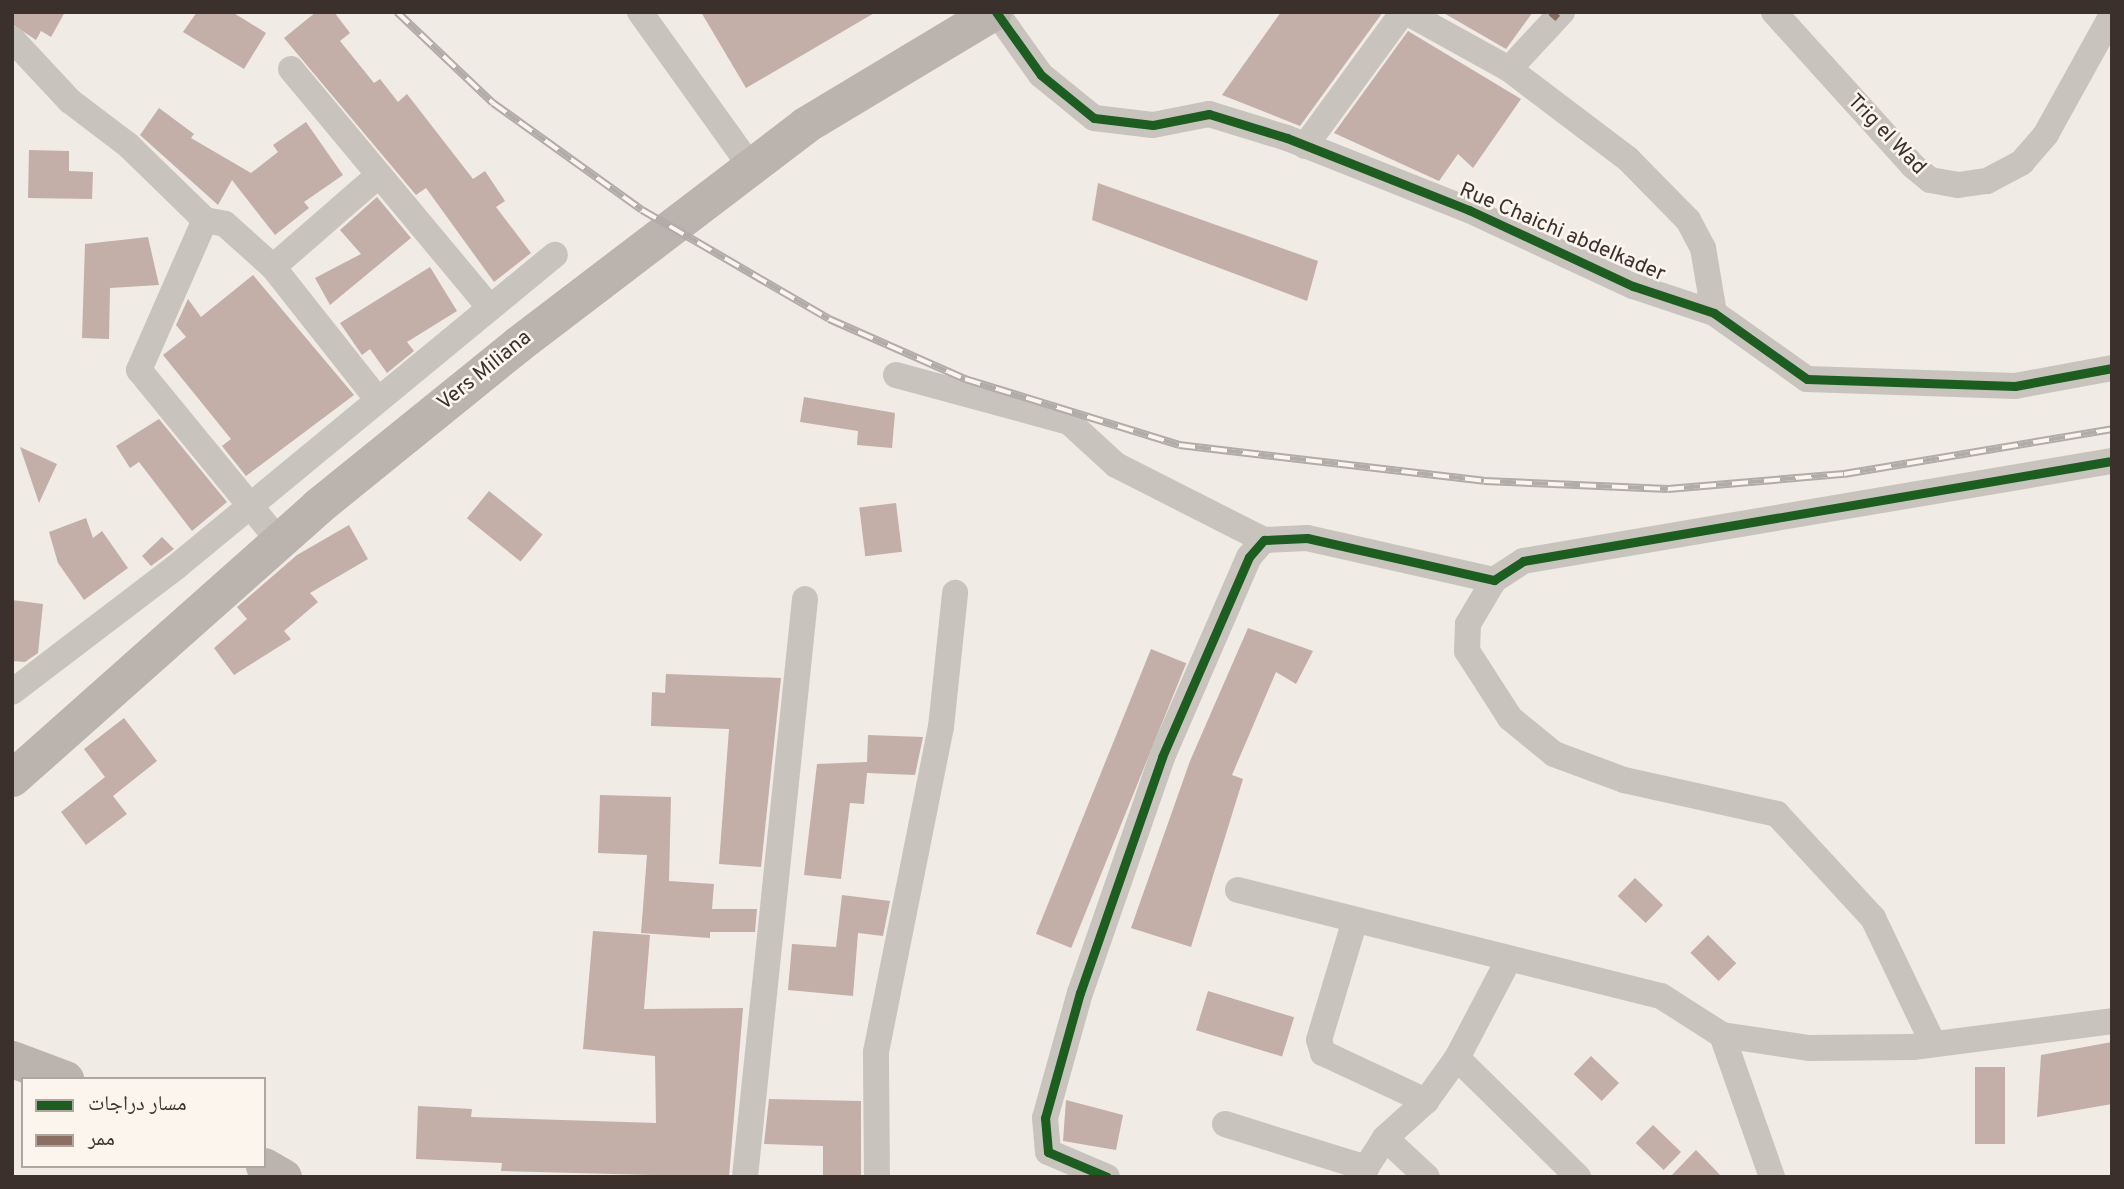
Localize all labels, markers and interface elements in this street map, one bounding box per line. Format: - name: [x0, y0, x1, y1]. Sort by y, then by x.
- street label: Trig el Wad: [1841, 89, 1931, 181]
- street label: Rue Chaichi abdelkader: [1455, 178, 1669, 288]
- street label: Vers Miliana: [433, 326, 537, 416]
- legend: [21, 1077, 266, 1168]
- text: مسار دراجات: [88, 1091, 187, 1118]
- text: ممر: [88, 1126, 115, 1153]

